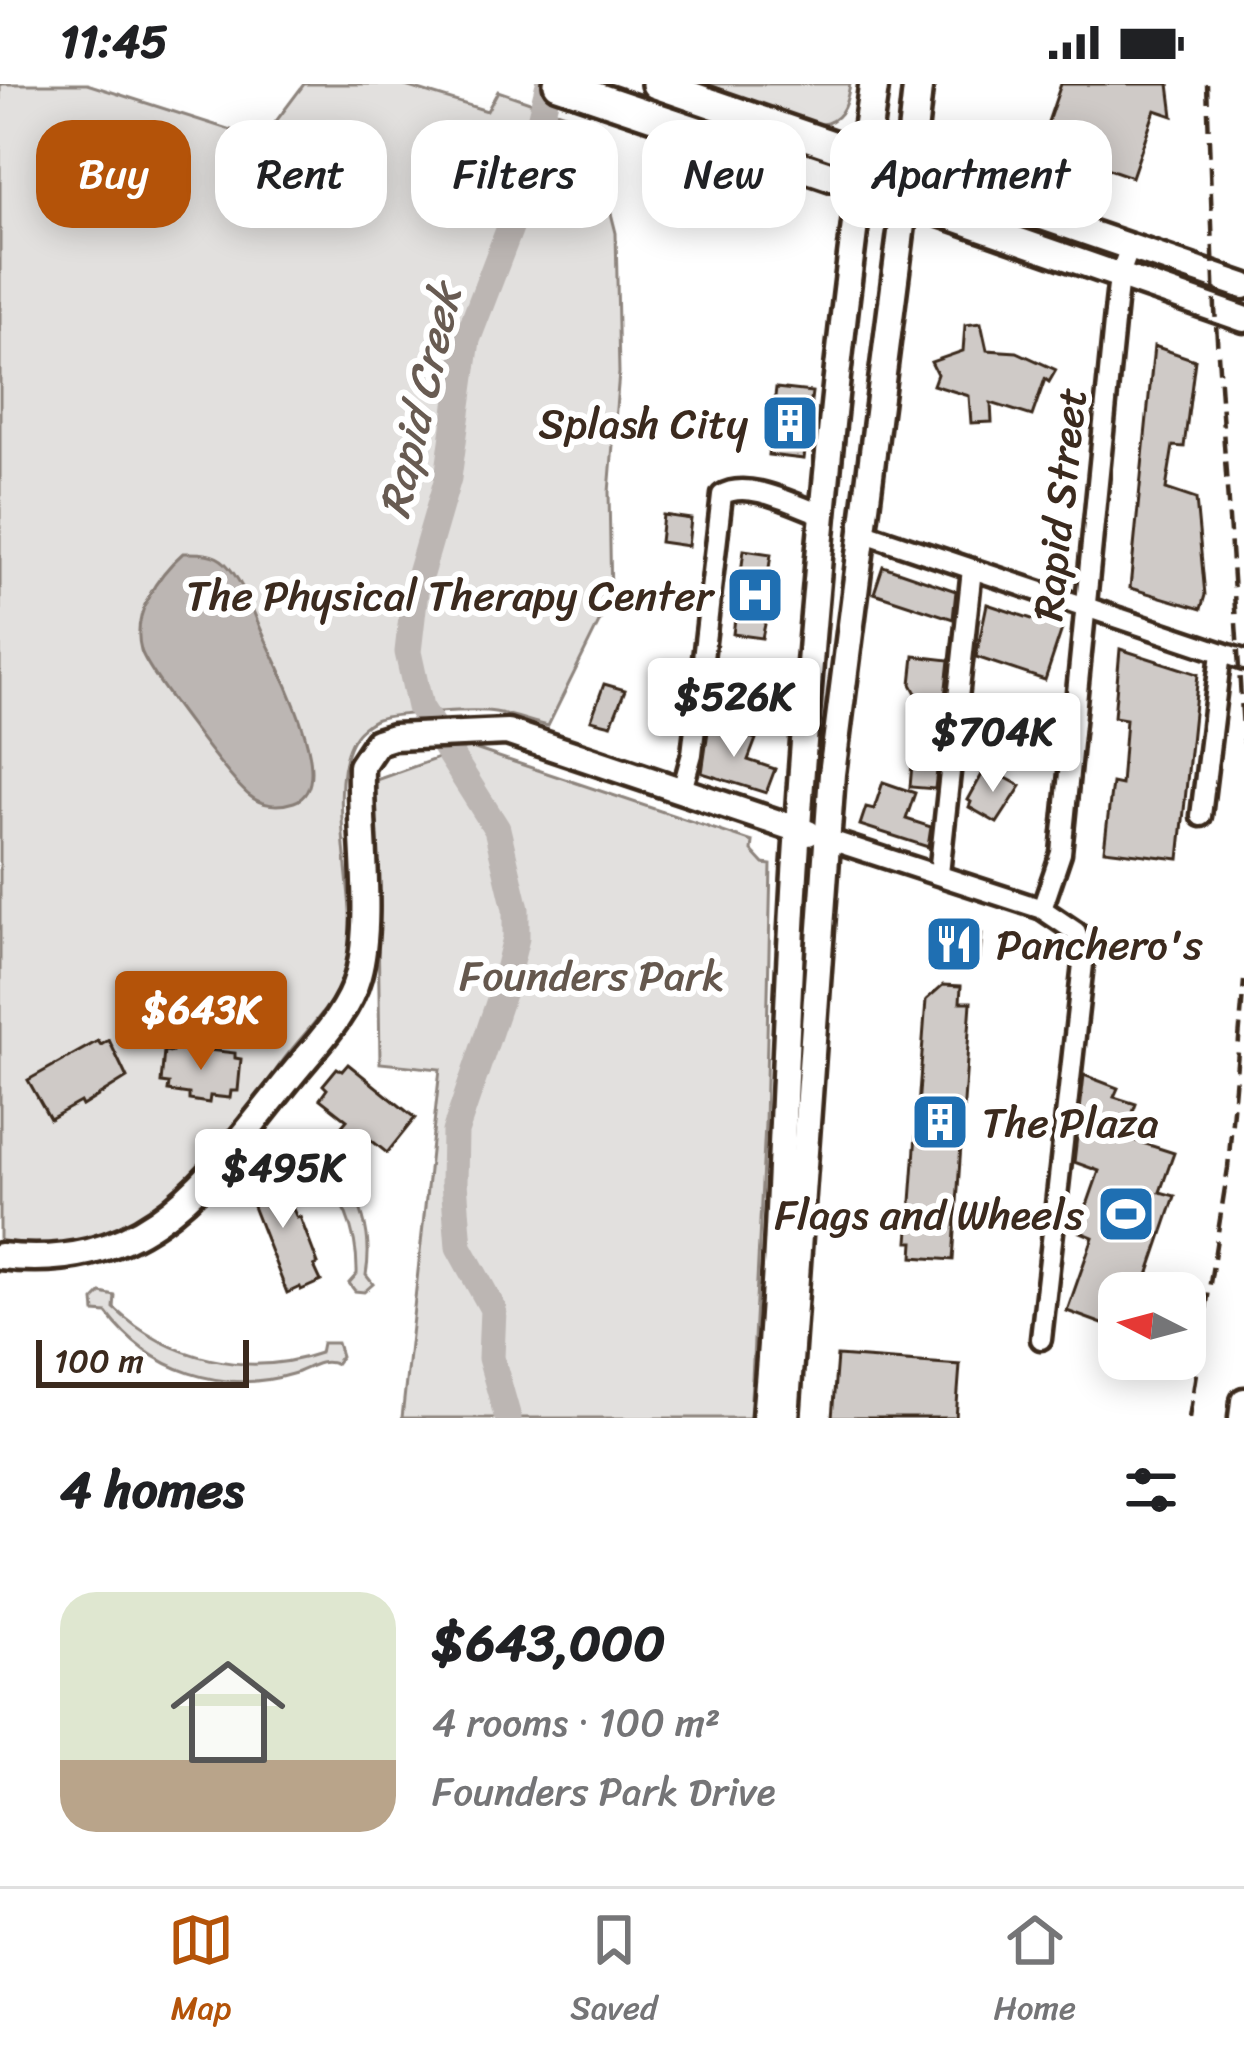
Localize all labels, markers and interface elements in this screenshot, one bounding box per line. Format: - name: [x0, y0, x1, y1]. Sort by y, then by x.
- text: 11:45: [60, 2, 168, 82]
- chip: Buy: [36, 120, 191, 228]
- chip: Rent: [215, 120, 387, 228]
- chip: Filters: [411, 120, 618, 228]
- chip: New: [642, 120, 806, 228]
- chip: Apartment: [830, 120, 1112, 228]
- water label: Rapid Creek: [354, 272, 487, 526]
- street label: Rapid Street: [1011, 384, 1109, 624]
- place label: Splash City: [539, 387, 748, 461]
- building icon: Splash City: [759, 392, 821, 454]
- place label: The Physical Therapy Center: [186, 559, 716, 633]
- hospital icon: The Physical Therapy Center: [724, 564, 786, 626]
- pin: $526K: [650, 658, 818, 760]
- text: $526K: [675, 662, 793, 731]
- pin: $704K: [909, 693, 1077, 795]
- text: $704K: [932, 697, 1054, 766]
- place label: Panchero's: [996, 908, 1204, 982]
- restaurant icon: Panchero's: [923, 913, 985, 975]
- park label: Founders Park: [459, 939, 725, 1013]
- pin: $643K: [117, 971, 285, 1073]
- text: $643K: [142, 975, 260, 1044]
- place label: The Plaza: [982, 1086, 1159, 1160]
- building icon: The Plaza: [909, 1091, 971, 1153]
- pin: $495K: [199, 1129, 367, 1231]
- text: $495K: [222, 1133, 344, 1202]
- place label: Flags and Wheels: [774, 1178, 1085, 1252]
- sports icon: Flags and Wheels: [1095, 1183, 1157, 1245]
- north arrow: [1098, 1272, 1206, 1380]
- map controls: [1098, 1272, 1206, 1380]
- text: 100 m: [54, 1332, 144, 1390]
- scale bar: [36, 1334, 249, 1387]
- text: 4 homes: [60, 1445, 244, 1535]
- icon: filters: [1118, 1457, 1184, 1523]
- text: $643,000: [432, 1598, 666, 1688]
- icon: home: [156, 1640, 300, 1784]
- text: 4 rooms · 100 m²: [432, 1688, 720, 1757]
- text: Founders Park Drive: [432, 1757, 776, 1826]
- tab: Map: [168, 1907, 234, 2037]
- tab: Saved: [570, 1907, 657, 2037]
- tab: Home: [993, 1907, 1076, 2037]

